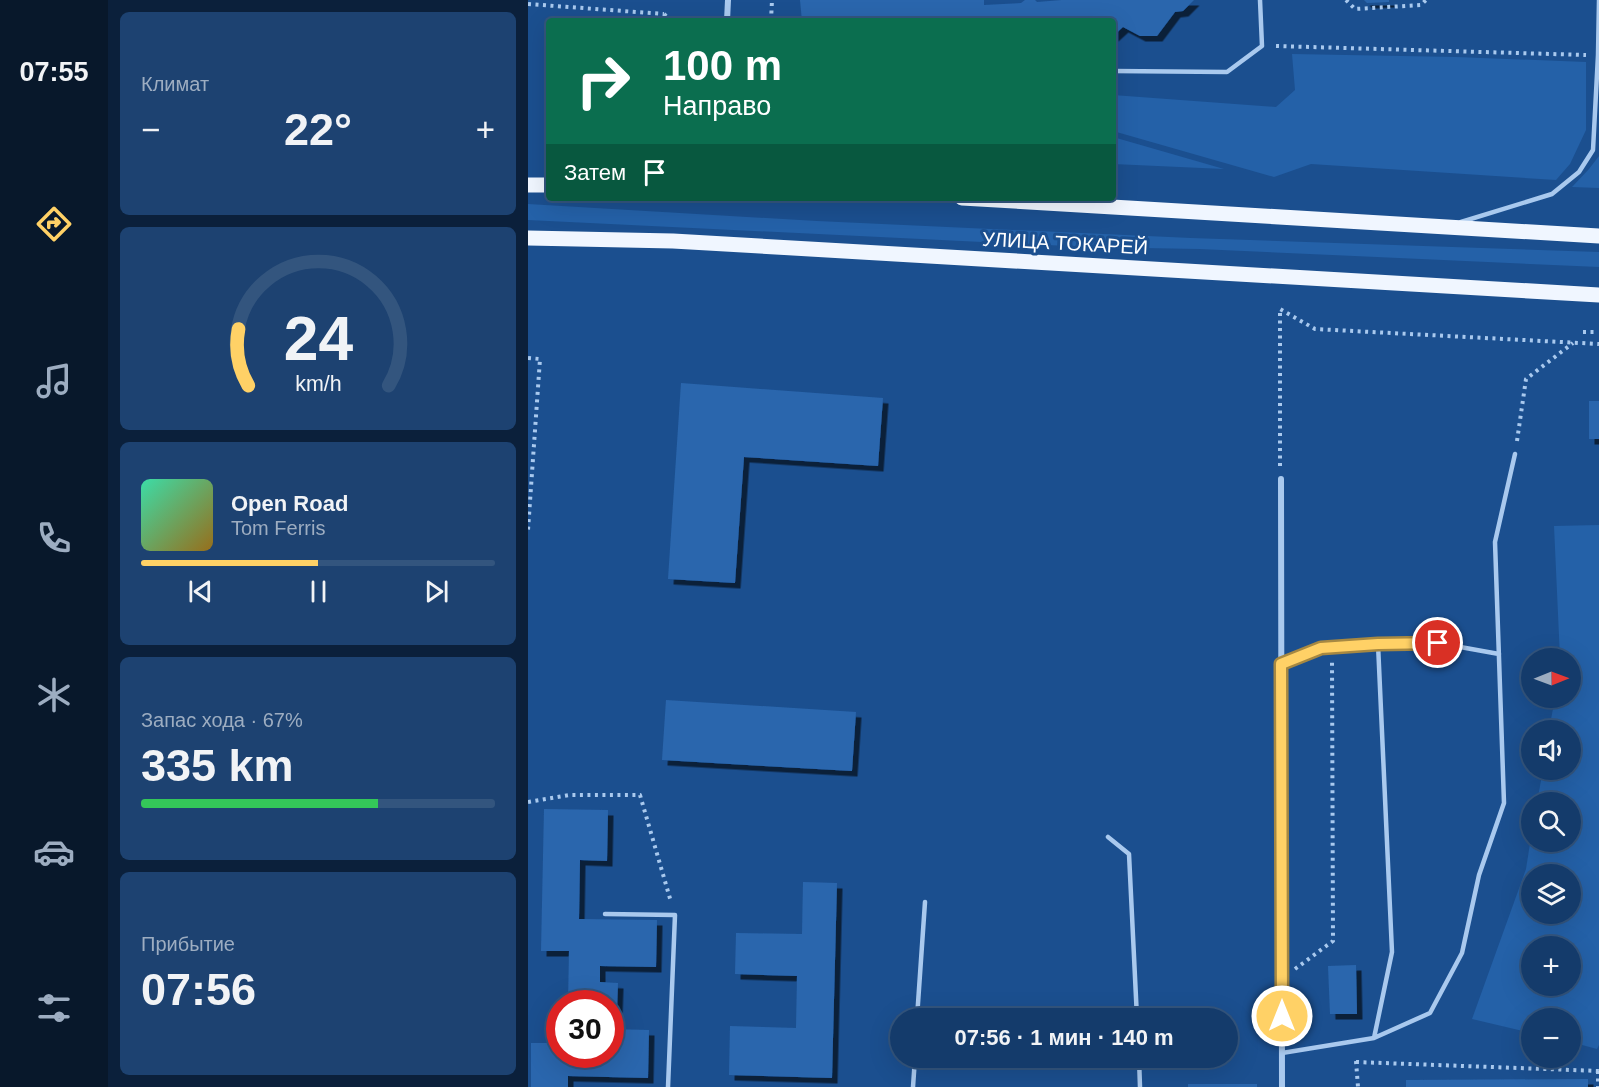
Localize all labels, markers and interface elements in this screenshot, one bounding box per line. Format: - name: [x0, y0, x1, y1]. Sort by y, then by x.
- icon: right: [564, 42, 642, 120]
- text: 100 m: [663, 42, 782, 89]
- text: 07:55: [19, 57, 89, 87]
- text: Климат: [141, 73, 209, 95]
- text: Направо: [663, 91, 771, 121]
- text: 22°: [284, 104, 352, 155]
- text: −: [141, 111, 160, 148]
- text: +: [476, 111, 495, 148]
- icon: arrive: [638, 156, 671, 189]
- text: Затем: [564, 160, 626, 185]
- icon: directions: [33, 203, 75, 245]
- street label: УЛИЦА ТОКАРЕЙ: [981, 227, 1149, 258]
- text: 24: [283, 304, 353, 373]
- icon: music: [33, 360, 75, 402]
- text: km/h: [295, 372, 341, 396]
- text: Open Road: [231, 491, 348, 516]
- icon: phone: [33, 517, 75, 559]
- text: Tom Ferris: [231, 517, 325, 539]
- icon: previous: [184, 575, 217, 608]
- icon: pause: [302, 575, 335, 608]
- icon: next: [420, 575, 453, 608]
- pin: [1412, 617, 1463, 668]
- icon: arrive: [1421, 626, 1454, 659]
- north arrow: [1521, 648, 1581, 708]
- map controls: [1521, 648, 1581, 1068]
- icon: climate: [33, 674, 75, 716]
- text: Запас хода · 67%: [141, 709, 303, 731]
- button: sound: [1521, 720, 1581, 780]
- text: 335 km: [141, 740, 294, 791]
- button: search: [1521, 792, 1581, 852]
- icon: car: [33, 831, 75, 873]
- button: layers: [1521, 864, 1581, 924]
- text: Прибытие: [141, 933, 235, 955]
- button: +: [1521, 936, 1581, 996]
- text: 07:56: [141, 964, 256, 1015]
- position arrow: [1250, 984, 1314, 1048]
- icon: filters: [33, 987, 75, 1029]
- speed limit sign: 30: [546, 990, 624, 1068]
- button: −: [1521, 1008, 1581, 1068]
- text: 07:56 · 1 мин · 140 m: [954, 1025, 1174, 1050]

